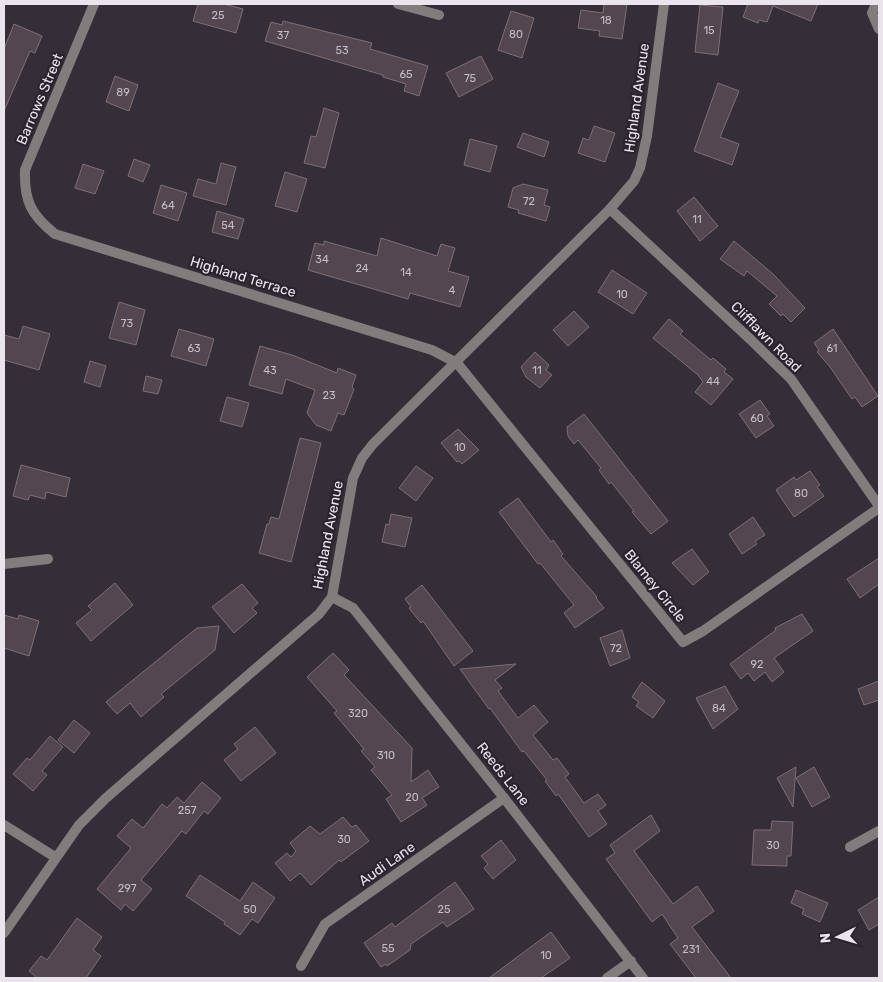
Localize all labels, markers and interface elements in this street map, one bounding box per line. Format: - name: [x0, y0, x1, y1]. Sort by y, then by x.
- house number: 25: [212, 9, 225, 22]
- house number: 18: [600, 14, 612, 27]
- house number: 15: [703, 24, 715, 37]
- house number: 80: [509, 28, 523, 41]
- house number: 37: [277, 29, 289, 42]
- street label: Highland Avenue: [621, 42, 653, 154]
- house number: 53: [335, 44, 349, 57]
- street label: Barrows Street: [13, 50, 67, 147]
- house number: 65: [399, 68, 413, 81]
- house number: 75: [464, 72, 477, 85]
- house number: 89: [116, 86, 130, 99]
- house number: 72: [523, 195, 535, 208]
- house number: 64: [161, 199, 175, 212]
- house number: 11: [692, 213, 702, 226]
- house number: 54: [221, 219, 235, 232]
- street label: Highland Terrace: [188, 253, 298, 301]
- house number: 34: [315, 253, 329, 266]
- house number: 24: [355, 262, 369, 275]
- house number: 14: [400, 266, 412, 279]
- house number: 4: [449, 284, 456, 297]
- house number: 10: [616, 288, 628, 301]
- street label: Clifflawn Road: [727, 298, 805, 376]
- house number: 73: [121, 317, 134, 330]
- house number: 63: [187, 342, 201, 355]
- house number: 61: [826, 342, 838, 355]
- house number: 43: [263, 364, 277, 377]
- house number: 11: [532, 364, 542, 377]
- house number: 44: [706, 375, 720, 388]
- house number: 23: [322, 389, 336, 402]
- house number: 60: [750, 412, 764, 425]
- house number: 10: [454, 441, 466, 454]
- street label: Highland Avenue: [309, 479, 347, 591]
- house number: 80: [794, 487, 808, 500]
- street label: Blamey Circle: [621, 546, 689, 626]
- house number: 72: [610, 642, 622, 655]
- house number: 92: [751, 658, 763, 671]
- house number: 84: [712, 702, 726, 715]
- house number: 320: [348, 707, 368, 720]
- street label: Reeds Lane: [473, 739, 533, 809]
- house number: 310: [377, 749, 395, 762]
- house number: 20: [405, 791, 419, 804]
- house number: 257: [178, 804, 197, 817]
- house number: 30: [337, 833, 351, 846]
- street label: Audi Lane: [356, 838, 419, 890]
- house number: 30: [766, 839, 780, 852]
- house number: 297: [118, 882, 137, 895]
- house number: 50: [243, 903, 257, 916]
- house number: 25: [438, 903, 451, 916]
- north arrow: [813, 912, 863, 962]
- text: N: [817, 932, 834, 944]
- house number: 55: [381, 942, 395, 955]
- house number: 231: [682, 943, 700, 956]
- house number: 10: [540, 949, 552, 962]

